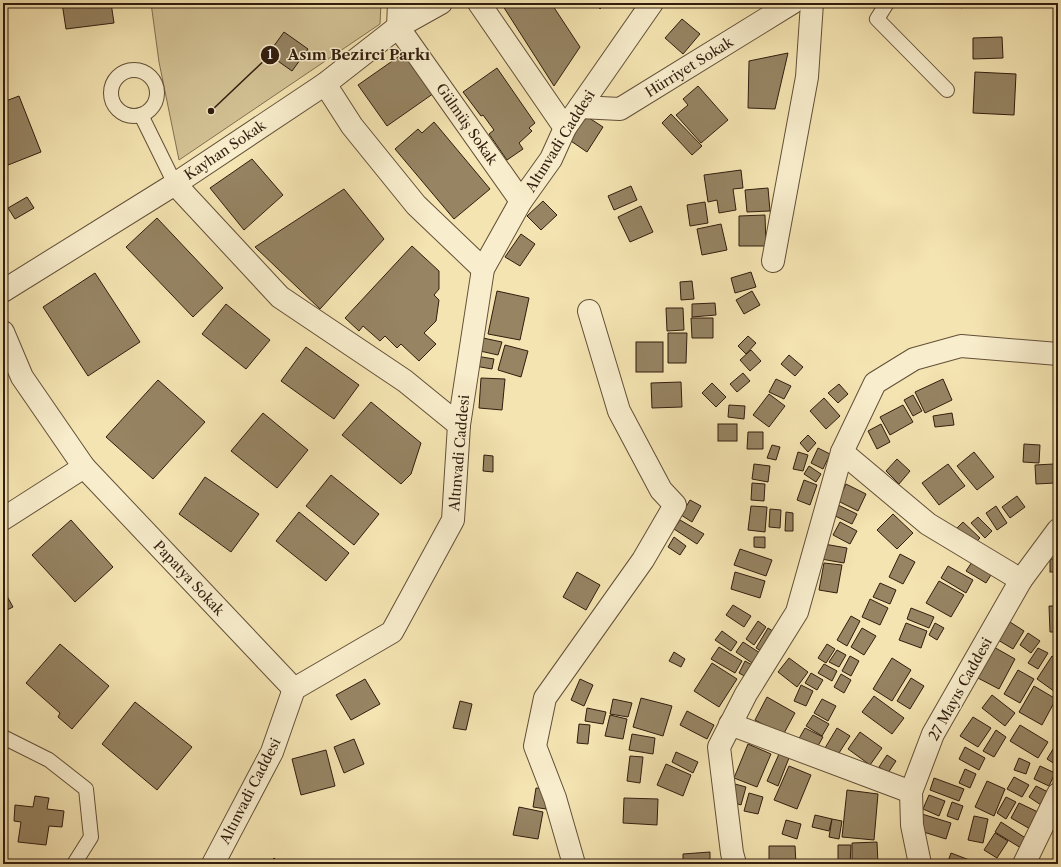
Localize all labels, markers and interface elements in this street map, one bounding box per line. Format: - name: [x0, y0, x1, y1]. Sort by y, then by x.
- street label: Hürriyet Sokak: [642, 32, 737, 101]
- callout: Asım Bezirci Parkı: [260, 42, 438, 69]
- text: Asım Bezirci Parkı: [287, 45, 431, 64]
- text: 1: [267, 47, 273, 62]
- street label: Gülmüş Sokak: [432, 80, 502, 169]
- street label: Altınvadi Caddesi: [521, 87, 599, 196]
- street label: Kayhan Sokak: [181, 116, 270, 184]
- street label: Altınvadi Caddesi: [445, 394, 473, 513]
- street label: Papatya Sokak: [150, 537, 229, 620]
- street label: 27 Mayıs Caddesi: [924, 634, 996, 744]
- street label: Altınvadi Caddesi: [215, 735, 285, 848]

